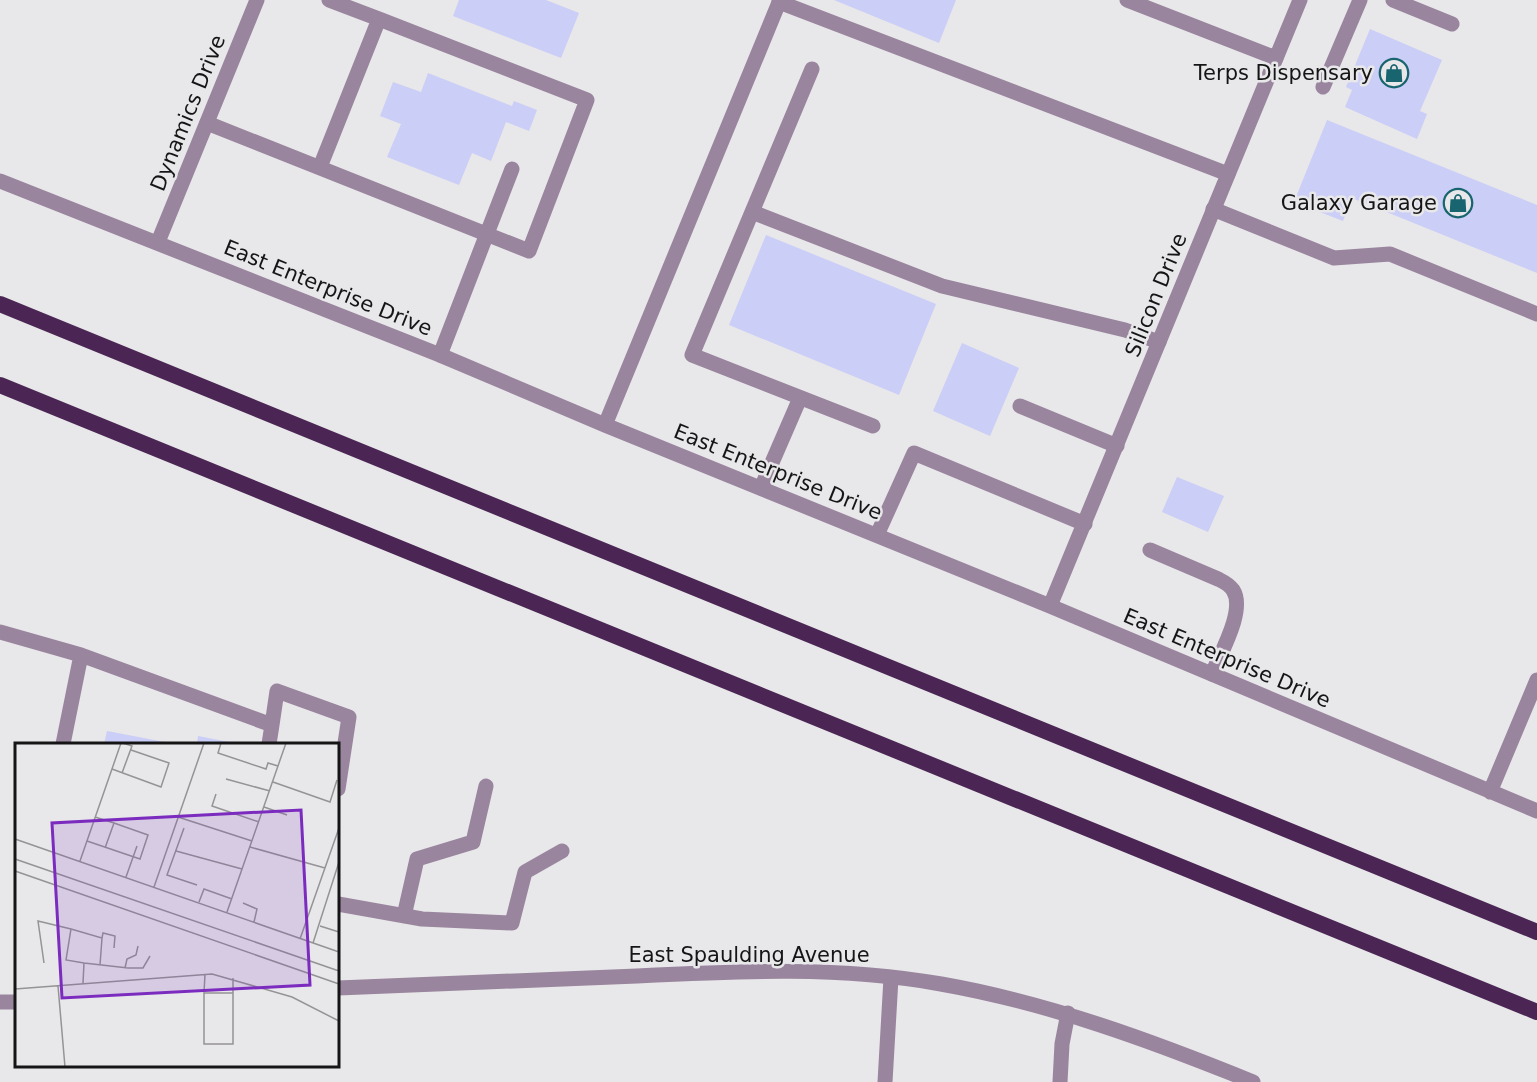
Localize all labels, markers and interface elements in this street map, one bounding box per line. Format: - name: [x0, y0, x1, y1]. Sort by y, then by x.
- street label: Dynamics Drive: [146, 31, 230, 195]
- shop icon: Terps Dispensary: [1378, 57, 1410, 89]
- place label: Terps Dispensary: [1193, 61, 1373, 85]
- shop icon: Galaxy Garage: [1442, 187, 1474, 219]
- place label: Galaxy Garage: [1281, 191, 1437, 215]
- street label: Silicon Drive: [1120, 230, 1192, 360]
- street label: East Enterprise Drive: [220, 235, 436, 341]
- street label: East Enterprise Drive: [670, 419, 886, 525]
- street label: East Enterprise Drive: [1120, 603, 1334, 713]
- inset map: [15, 743, 339, 1067]
- street label: East Spaulding Avenue: [628, 943, 870, 967]

